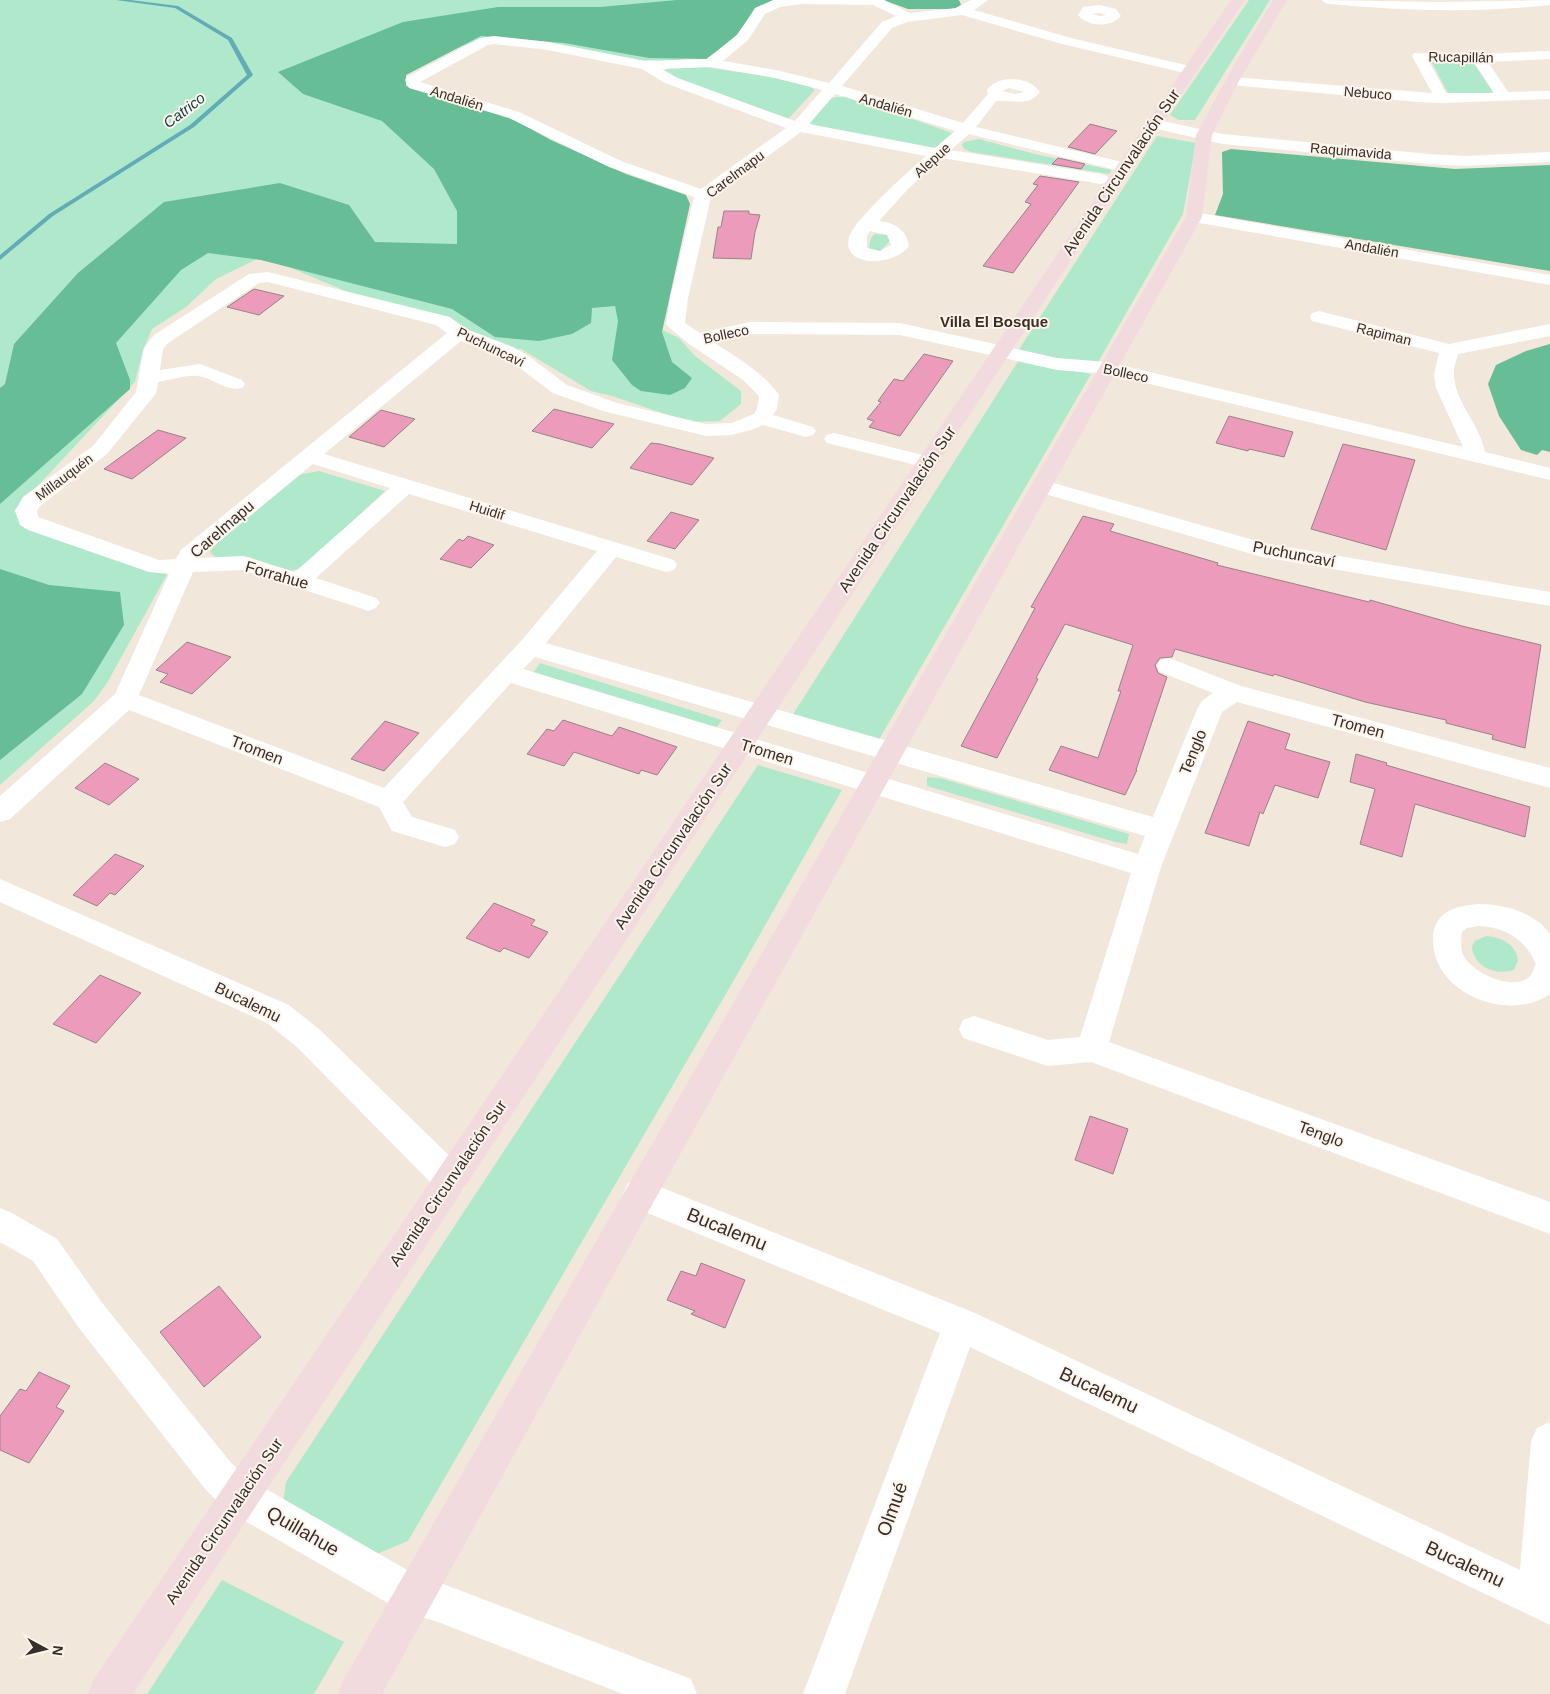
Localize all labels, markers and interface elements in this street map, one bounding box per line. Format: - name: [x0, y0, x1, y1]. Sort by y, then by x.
- street label: Rucapillán: [1428, 48, 1494, 66]
- street label: Andalién: [429, 82, 485, 114]
- street label: Nebuco: [1343, 83, 1393, 103]
- street label: Avenida Circunvalación Sur: [1059, 85, 1183, 258]
- water label: Catrico: [160, 89, 208, 131]
- street label: Andalién: [858, 90, 914, 120]
- street label: Alepue: [910, 139, 954, 181]
- street label: Raquimavida: [1310, 139, 1393, 163]
- street label: Carelmapu: [703, 147, 767, 201]
- street label: Andalién: [1344, 235, 1400, 261]
- district label: Villa El Bosque: [940, 313, 1048, 330]
- street label: Rapiman: [1355, 319, 1413, 349]
- street label: Bolleco: [702, 321, 750, 347]
- street label: Puchuncaví: [455, 324, 527, 370]
- street label: Bolleco: [1102, 360, 1150, 386]
- street label: Avenida Circunvalación Sur: [835, 422, 959, 595]
- street label: Millauquén: [32, 450, 96, 504]
- street label: Carelmapu: [187, 497, 257, 561]
- street label: Huidif: [468, 497, 507, 523]
- street label: Puchuncaví: [1251, 538, 1337, 570]
- street label: Forrahue: [243, 558, 311, 592]
- street label: Tromen: [1329, 711, 1387, 741]
- street label: Tenglo: [1176, 727, 1210, 777]
- street label: Tromen: [228, 732, 286, 768]
- street label: Tromen: [738, 736, 796, 768]
- street label: Avenida Circunvalación Sur: [611, 759, 735, 932]
- street label: Bucalemu: [212, 979, 284, 1025]
- street label: Avenida Circunvalación Sur: [386, 1096, 510, 1269]
- street label: Tenglo: [1296, 1118, 1346, 1150]
- street label: Bucalemu: [684, 1203, 770, 1255]
- street label: Bucalemu: [1056, 1363, 1142, 1417]
- street label: Avenida Circunvalación Sur: [162, 1434, 286, 1607]
- street label: Olmué: [873, 1479, 911, 1539]
- street label: Quillahue: [263, 1502, 343, 1560]
- street label: Bucalemu: [1422, 1537, 1508, 1591]
- north arrow: [20, 1624, 70, 1674]
- text: N: [49, 1645, 66, 1657]

